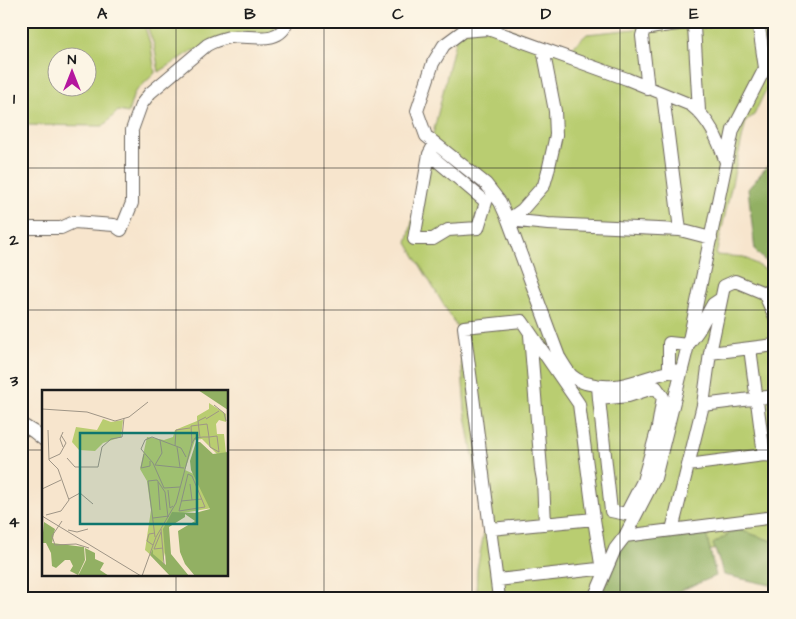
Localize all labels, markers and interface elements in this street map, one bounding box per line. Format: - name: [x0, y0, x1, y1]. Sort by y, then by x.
- text: A: [97, 3, 108, 25]
- text: B: [244, 3, 256, 25]
- text: C: [392, 3, 404, 25]
- text: D: [541, 3, 552, 25]
- text: E: [689, 3, 699, 25]
- north arrow: [48, 48, 98, 98]
- text: N: [68, 50, 77, 70]
- text: 1: [13, 88, 16, 110]
- text: 2: [8, 229, 19, 251]
- text: 3: [9, 370, 19, 392]
- inset map: [42, 390, 229, 576]
- text: 4: [9, 511, 20, 533]

